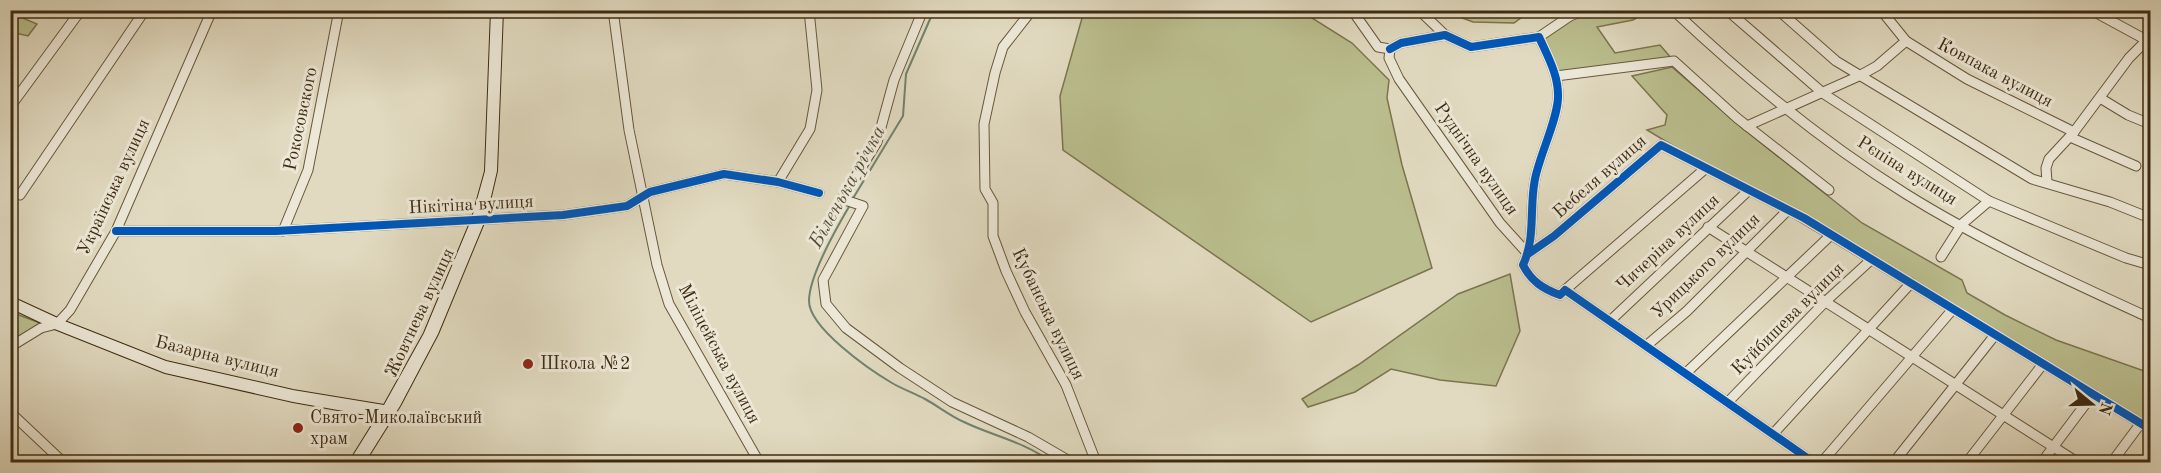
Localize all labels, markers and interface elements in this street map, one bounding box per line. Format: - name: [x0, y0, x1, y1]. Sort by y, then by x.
- street label: Ковпака вулиця: [1934, 35, 2056, 111]
- street label: Рокосовского: [281, 66, 321, 172]
- street label: Руднічна вулиця: [1431, 100, 1521, 218]
- street label: Українська вулиця: [75, 116, 153, 258]
- water label: Біленька річка: [806, 122, 890, 252]
- street label: Бебеля вулиця: [1550, 132, 1650, 222]
- street label: Рєпіна вулиця: [1854, 133, 1960, 209]
- street label: Чичеріна вулиця: [1613, 191, 1723, 295]
- street label: Нікітіна вулиця: [408, 193, 534, 217]
- street label: Урицького вулиця: [1648, 210, 1764, 322]
- street label: Кубанська вулиця: [1008, 245, 1088, 383]
- street label: Жовтнева вулиця: [382, 246, 458, 380]
- street label: Куйбишева вулиця: [1728, 259, 1848, 379]
- street label: Міліцейська вулиця: [675, 281, 763, 427]
- street label: Базарна вулиця: [153, 333, 281, 381]
- place label: Школа №2: [540, 355, 630, 373]
- marker: Школа №2: [521, 357, 535, 371]
- north arrow: [2062, 374, 2122, 434]
- text: N: [2094, 400, 2114, 417]
- place label: Свято-Миколаївський храм: [310, 409, 482, 448]
- marker: Свято-Миколаївський храм: [291, 421, 305, 435]

